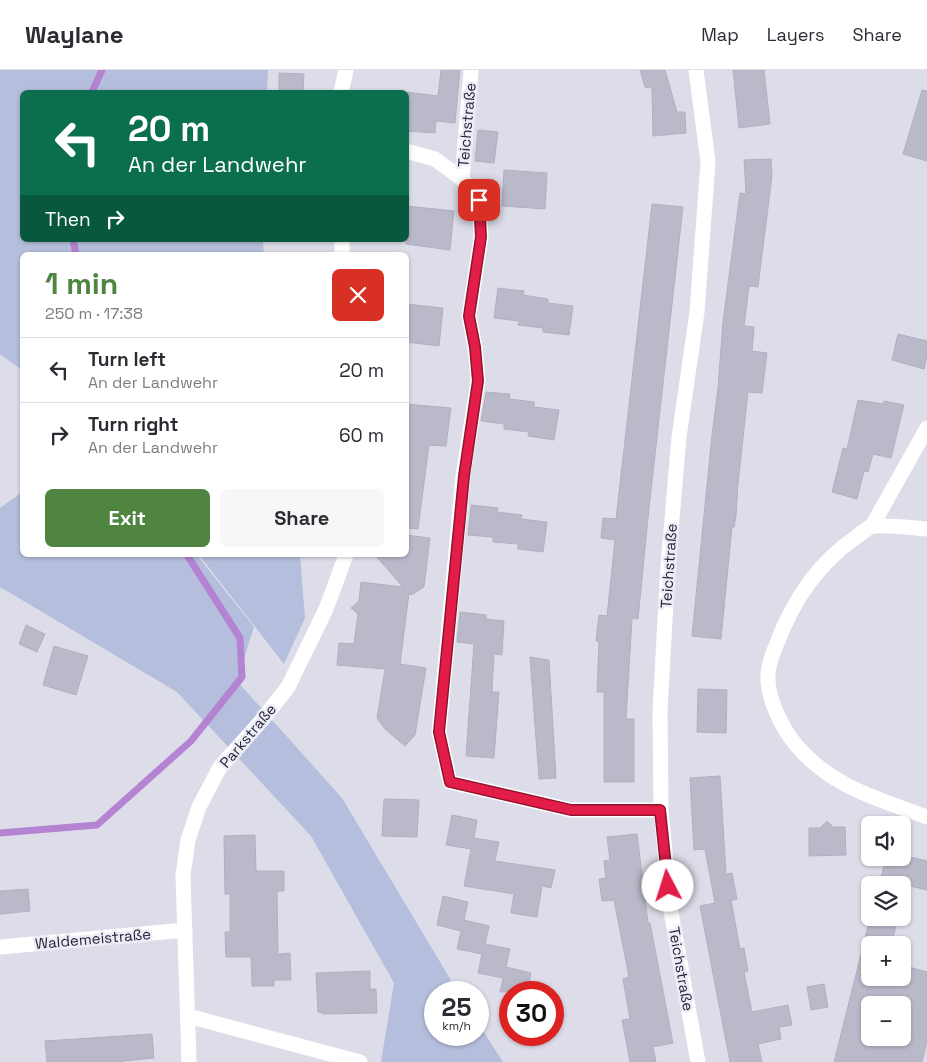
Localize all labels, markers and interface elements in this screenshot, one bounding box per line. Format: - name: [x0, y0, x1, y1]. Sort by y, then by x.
- text: Waylane: [25, 19, 124, 50]
- text: Map: [701, 23, 739, 46]
- text: Layers: [767, 23, 824, 46]
- text: Share: [852, 23, 902, 46]
- street label: Teichstraße: [453, 82, 480, 168]
- text: 20 m: [128, 107, 210, 151]
- icon: left: [45, 110, 110, 175]
- text: An der Landwehr: [128, 150, 307, 178]
- pin: [458, 179, 500, 221]
- icon: arrive: [465, 186, 493, 214]
- icon: right: [101, 205, 129, 233]
- text: Then: [45, 207, 91, 232]
- text: 1 min: [45, 264, 118, 303]
- button: close: [332, 269, 384, 321]
- text: 250 m · 17:38: [45, 303, 143, 324]
- text: Turn left: [88, 347, 166, 372]
- icon: left: [45, 356, 73, 384]
- text: 20 m: [339, 358, 384, 383]
- text: An der Landwehr: [88, 372, 218, 393]
- text: Turn right: [88, 412, 178, 437]
- icon: right: [45, 421, 73, 449]
- text: 60 m: [339, 423, 384, 448]
- text: An der Landwehr: [88, 437, 218, 458]
- button: Exit: [45, 489, 210, 547]
- button: Share: [220, 489, 384, 547]
- street label: Teichstraße: [656, 523, 681, 609]
- street label: Parkstraße: [215, 700, 280, 772]
- map controls: [861, 816, 911, 1046]
- button: sound: [861, 816, 911, 866]
- position arrow: [641, 859, 693, 911]
- button: layers: [861, 876, 911, 926]
- street label: Waldemeistraße: [34, 924, 152, 953]
- street label: Teichstraße: [665, 925, 698, 1013]
- button: +: [861, 936, 911, 986]
- speed limit sign: 30: [499, 981, 564, 1046]
- text: 25: [442, 991, 471, 1023]
- button: −: [861, 996, 911, 1046]
- text: km/h: [442, 1018, 471, 1034]

